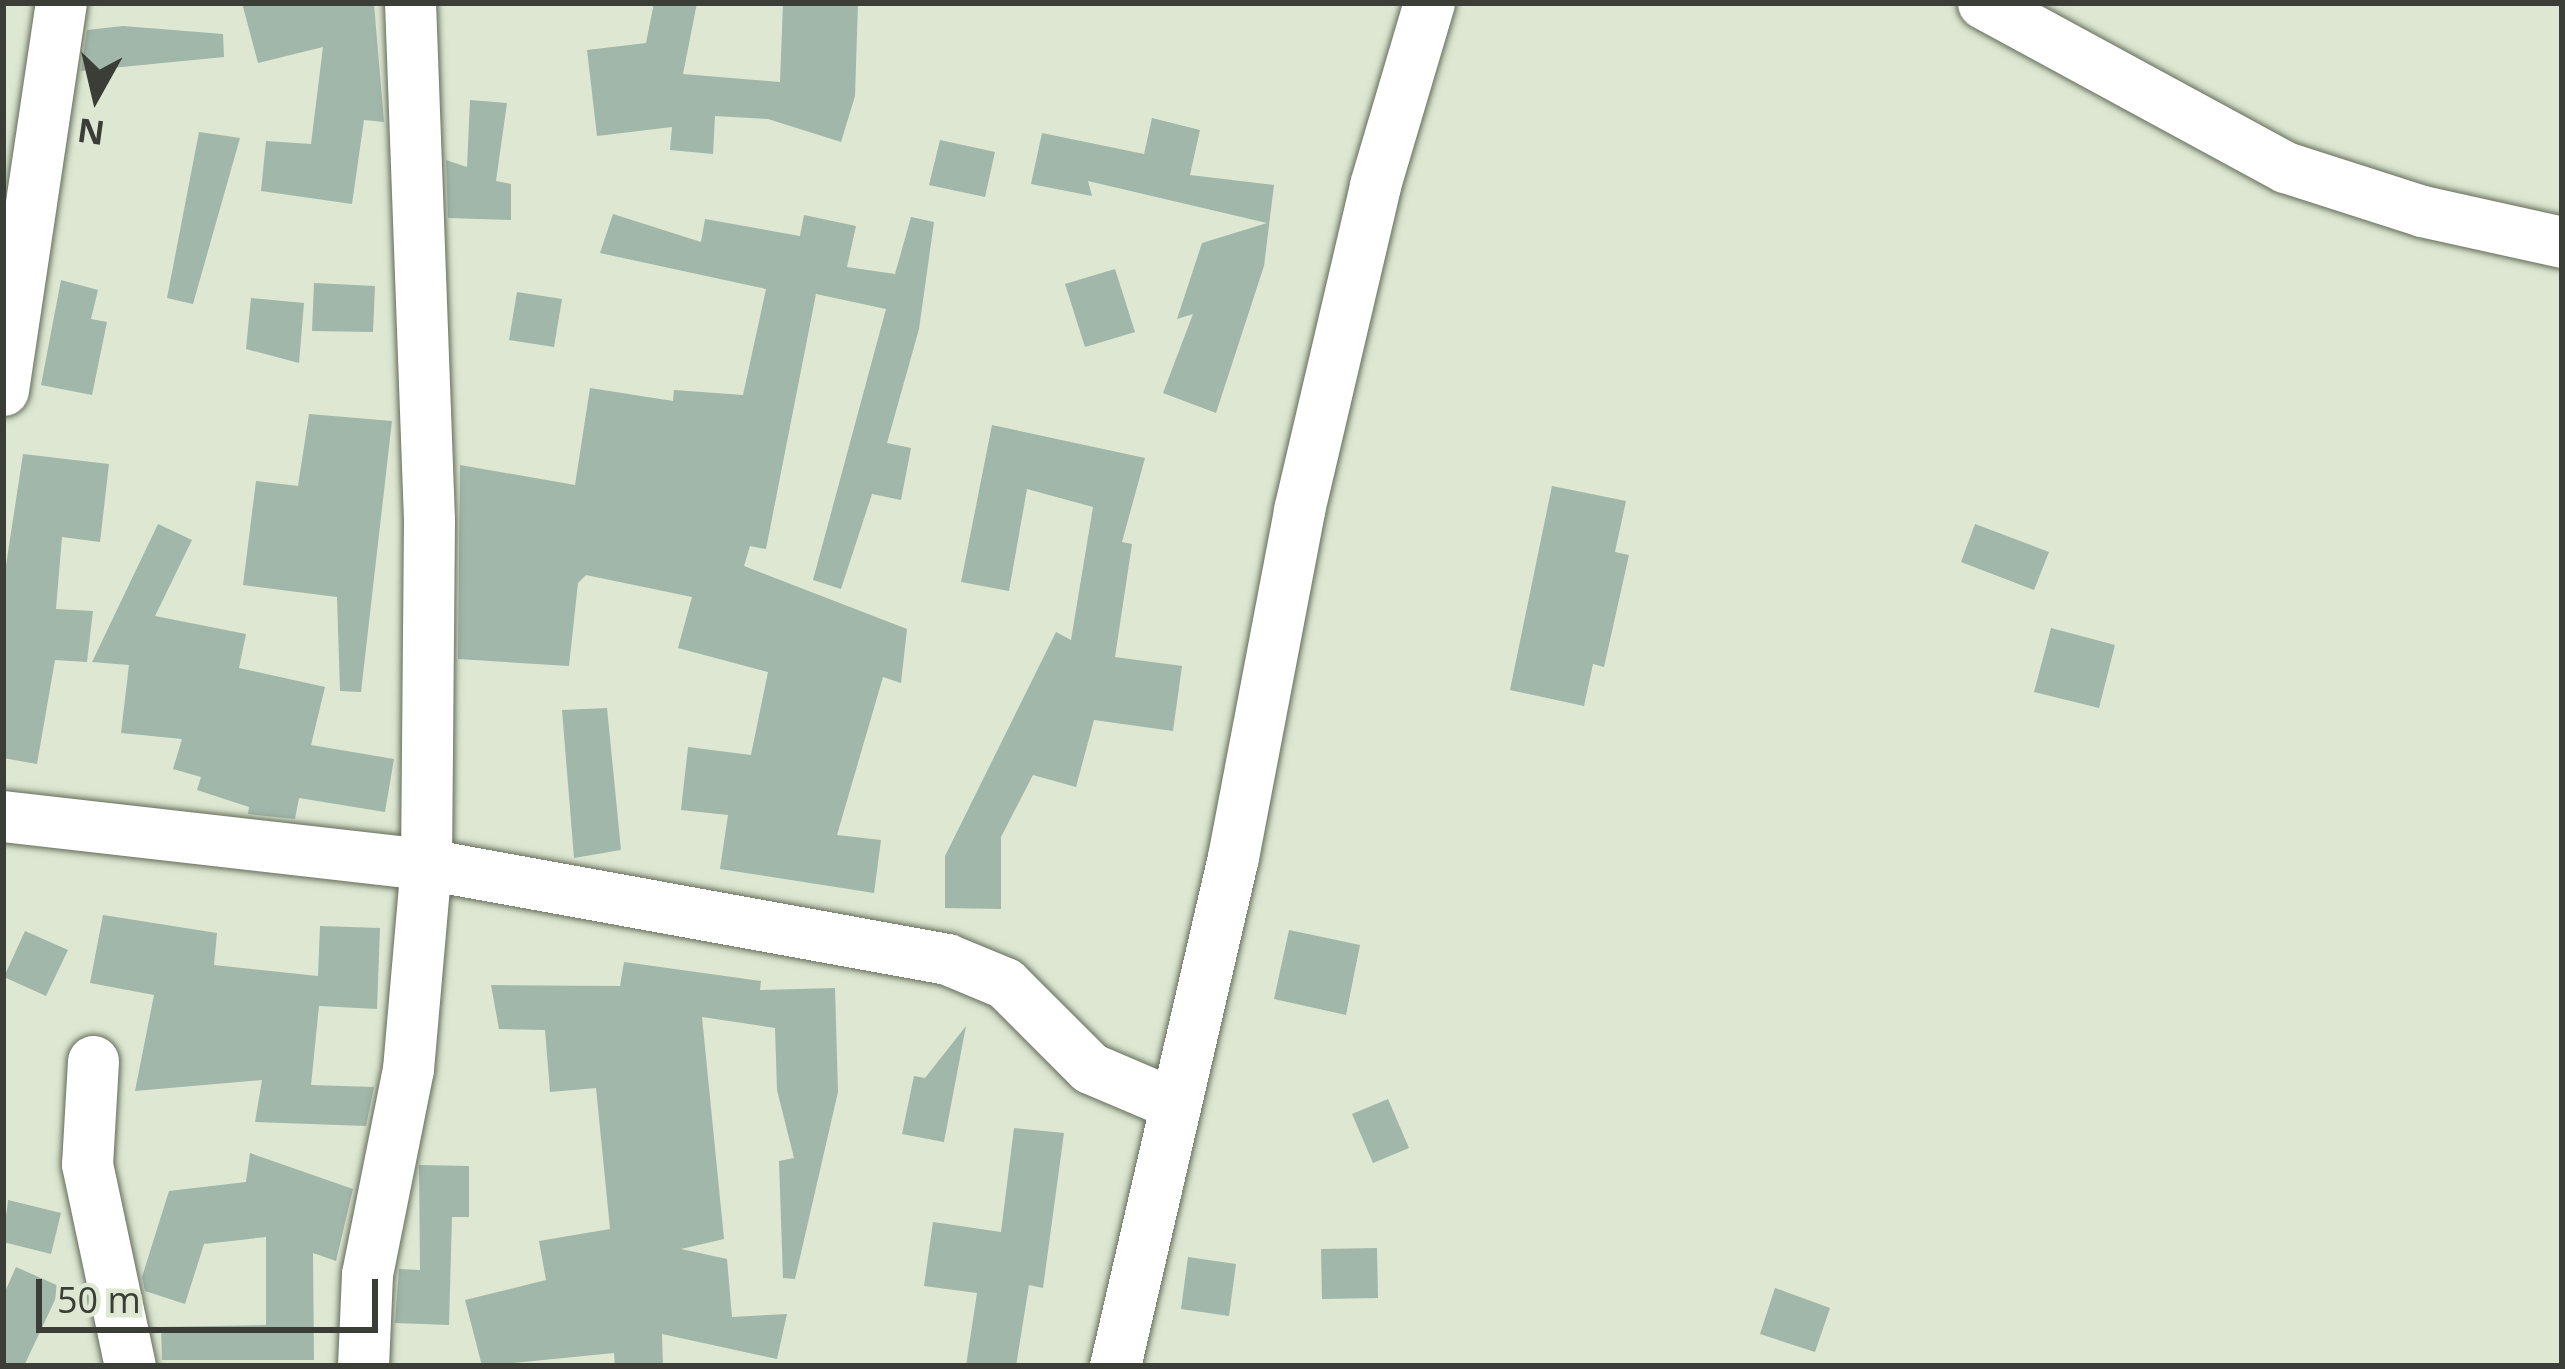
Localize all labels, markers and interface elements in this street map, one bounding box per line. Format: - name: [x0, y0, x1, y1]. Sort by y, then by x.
- north arrow: [36, 36, 156, 156]
- text: N: [74, 108, 107, 156]
- scale bar: [42, 1255, 384, 1329]
- text: 50 m: [57, 1275, 141, 1324]

